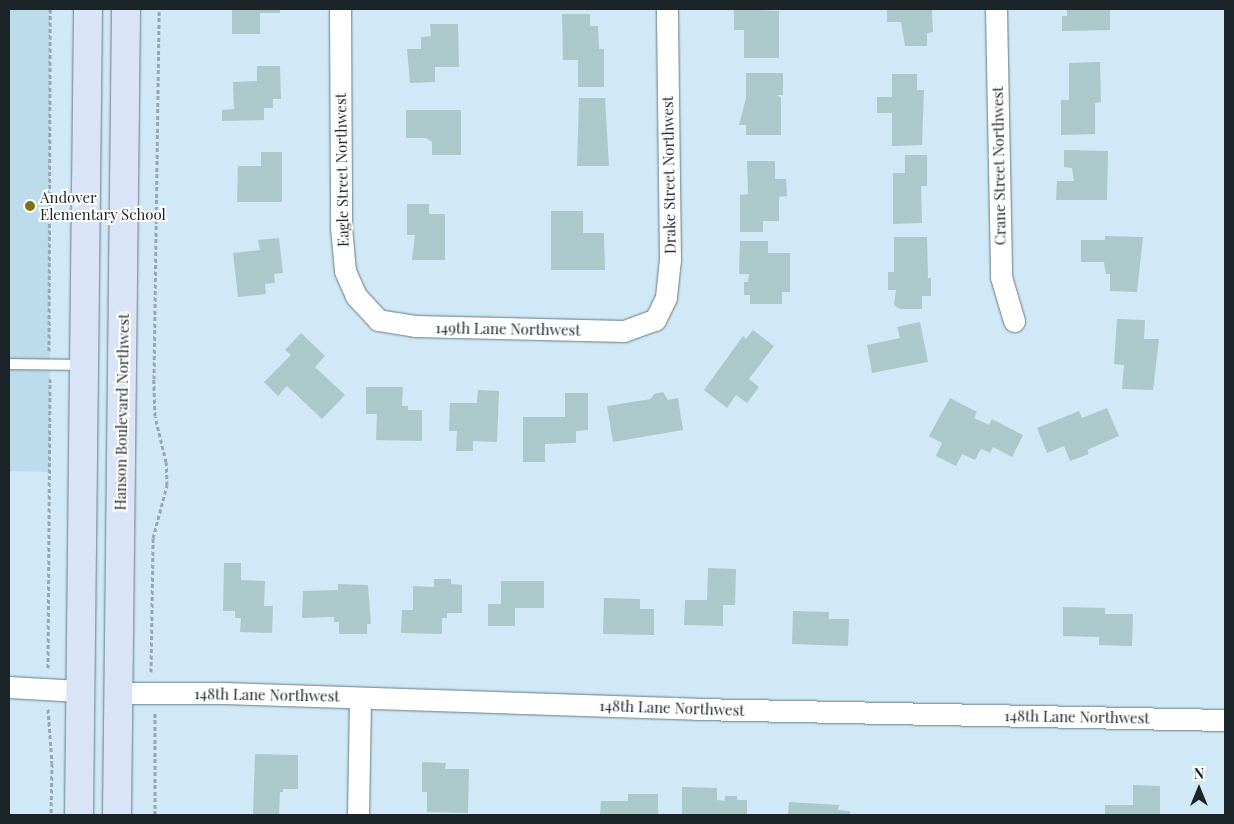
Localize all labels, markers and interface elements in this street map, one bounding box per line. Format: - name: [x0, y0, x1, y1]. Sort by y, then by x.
- street label: Crane Street Northwest: [989, 86, 1009, 246]
- street label: Eagle Street Northwest: [332, 93, 352, 247]
- street label: Drake Street Northwest: [659, 96, 679, 254]
- place label: Andover Elementary School: [40, 188, 166, 223]
- marker: Andover Elementary School: [24, 200, 36, 212]
- street label: Hanson Boulevard Northwest: [111, 313, 133, 511]
- street label: 149th Lane Northwest: [435, 319, 581, 339]
- street label: 148th Lane Northwest: [194, 685, 340, 705]
- street label: 148th Lane Northwest: [599, 696, 745, 720]
- street label: 148th Lane Northwest: [1004, 707, 1150, 727]
- north arrow: [1174, 764, 1224, 814]
- text: N: [1194, 764, 1204, 783]

